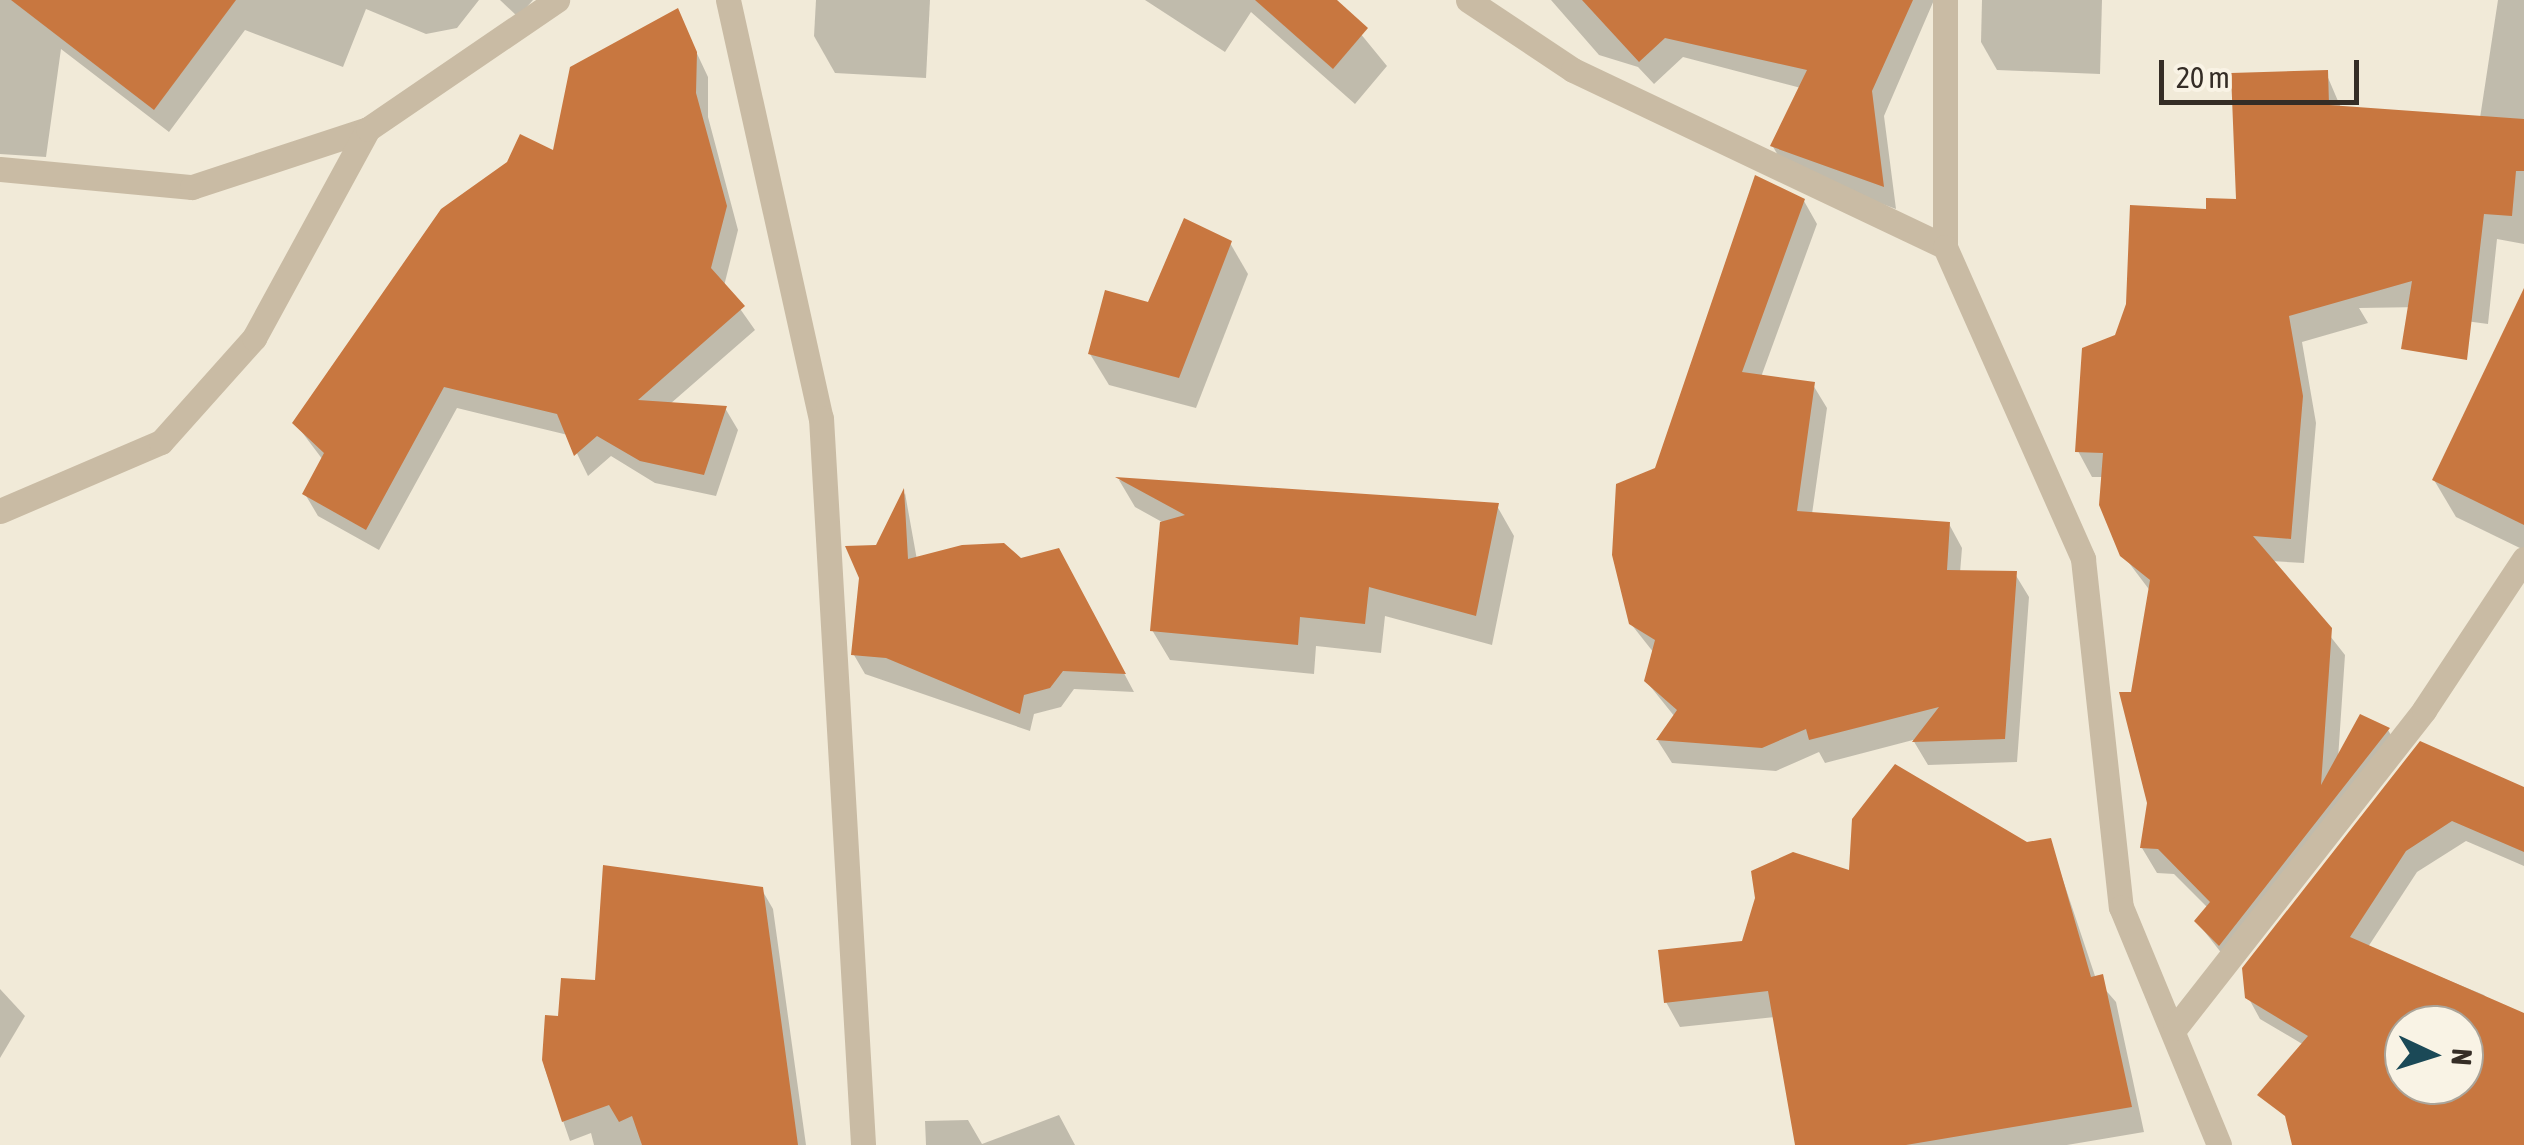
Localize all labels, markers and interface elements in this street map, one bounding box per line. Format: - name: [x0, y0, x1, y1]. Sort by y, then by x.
- scale bar: [2164, 40, 2364, 102]
- text: 20 m: [2176, 60, 2230, 94]
- north arrow: [2384, 1005, 2484, 1105]
- text: N: [2445, 1048, 2478, 1066]

